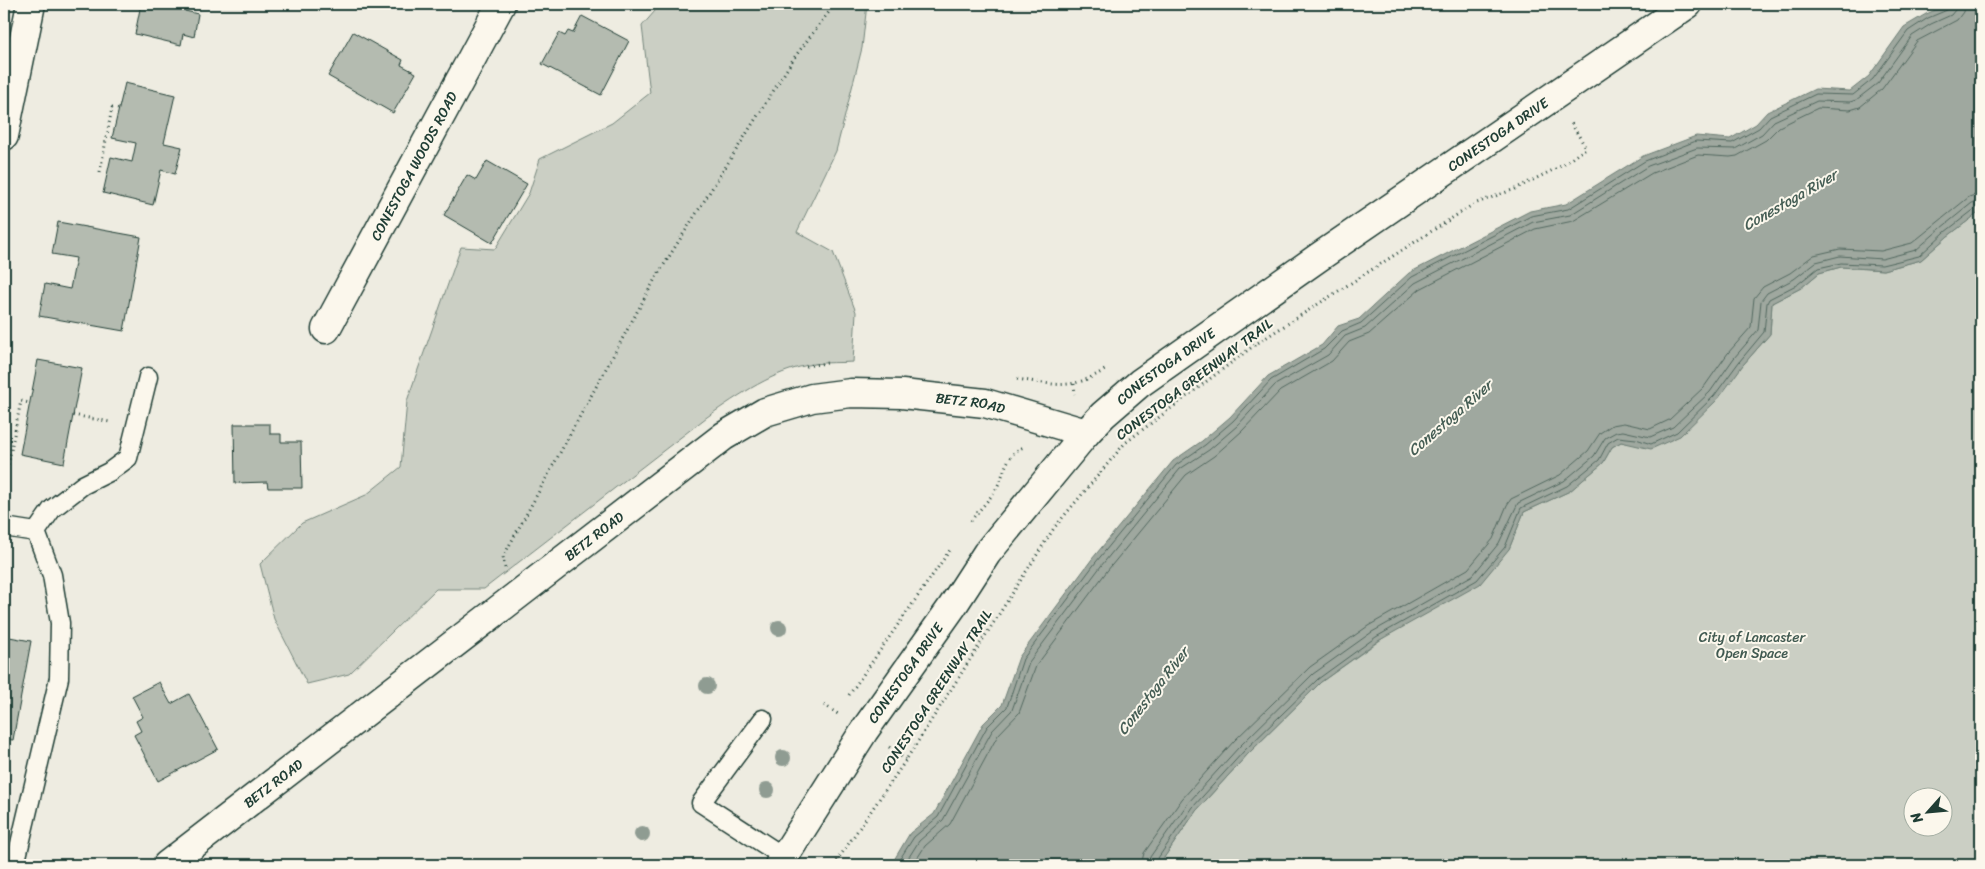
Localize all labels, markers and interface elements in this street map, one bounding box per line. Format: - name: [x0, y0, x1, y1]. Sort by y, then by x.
- street label: CONESTOGA WOODS ROAD: [364, 87, 465, 246]
- street label: CONESTOGA DRIVE: [1442, 90, 1555, 179]
- water label: Conestoga River: [1738, 161, 1845, 238]
- street label: CONESTOGA GREENWAY TRAIL: [1110, 312, 1279, 447]
- street label: CONESTOGA DRIVE: [1110, 321, 1222, 412]
- water label: Conestoga River: [1402, 372, 1501, 463]
- street label: BETZ ROAD: [934, 386, 1009, 422]
- street label: BETZ ROAD: [559, 505, 630, 568]
- street label: CONESTOGA GREENWAY TRAIL: [874, 604, 999, 778]
- street label: CONESTOGA DRIVE: [861, 617, 951, 729]
- park label: City of Lancaster Open Space: [1699, 625, 1806, 666]
- water label: Conestoga River: [1110, 639, 1198, 741]
- street label: BETZ ROAD: [238, 752, 309, 815]
- north arrow: [1902, 786, 1952, 836]
- text: N: [1903, 807, 1931, 829]

